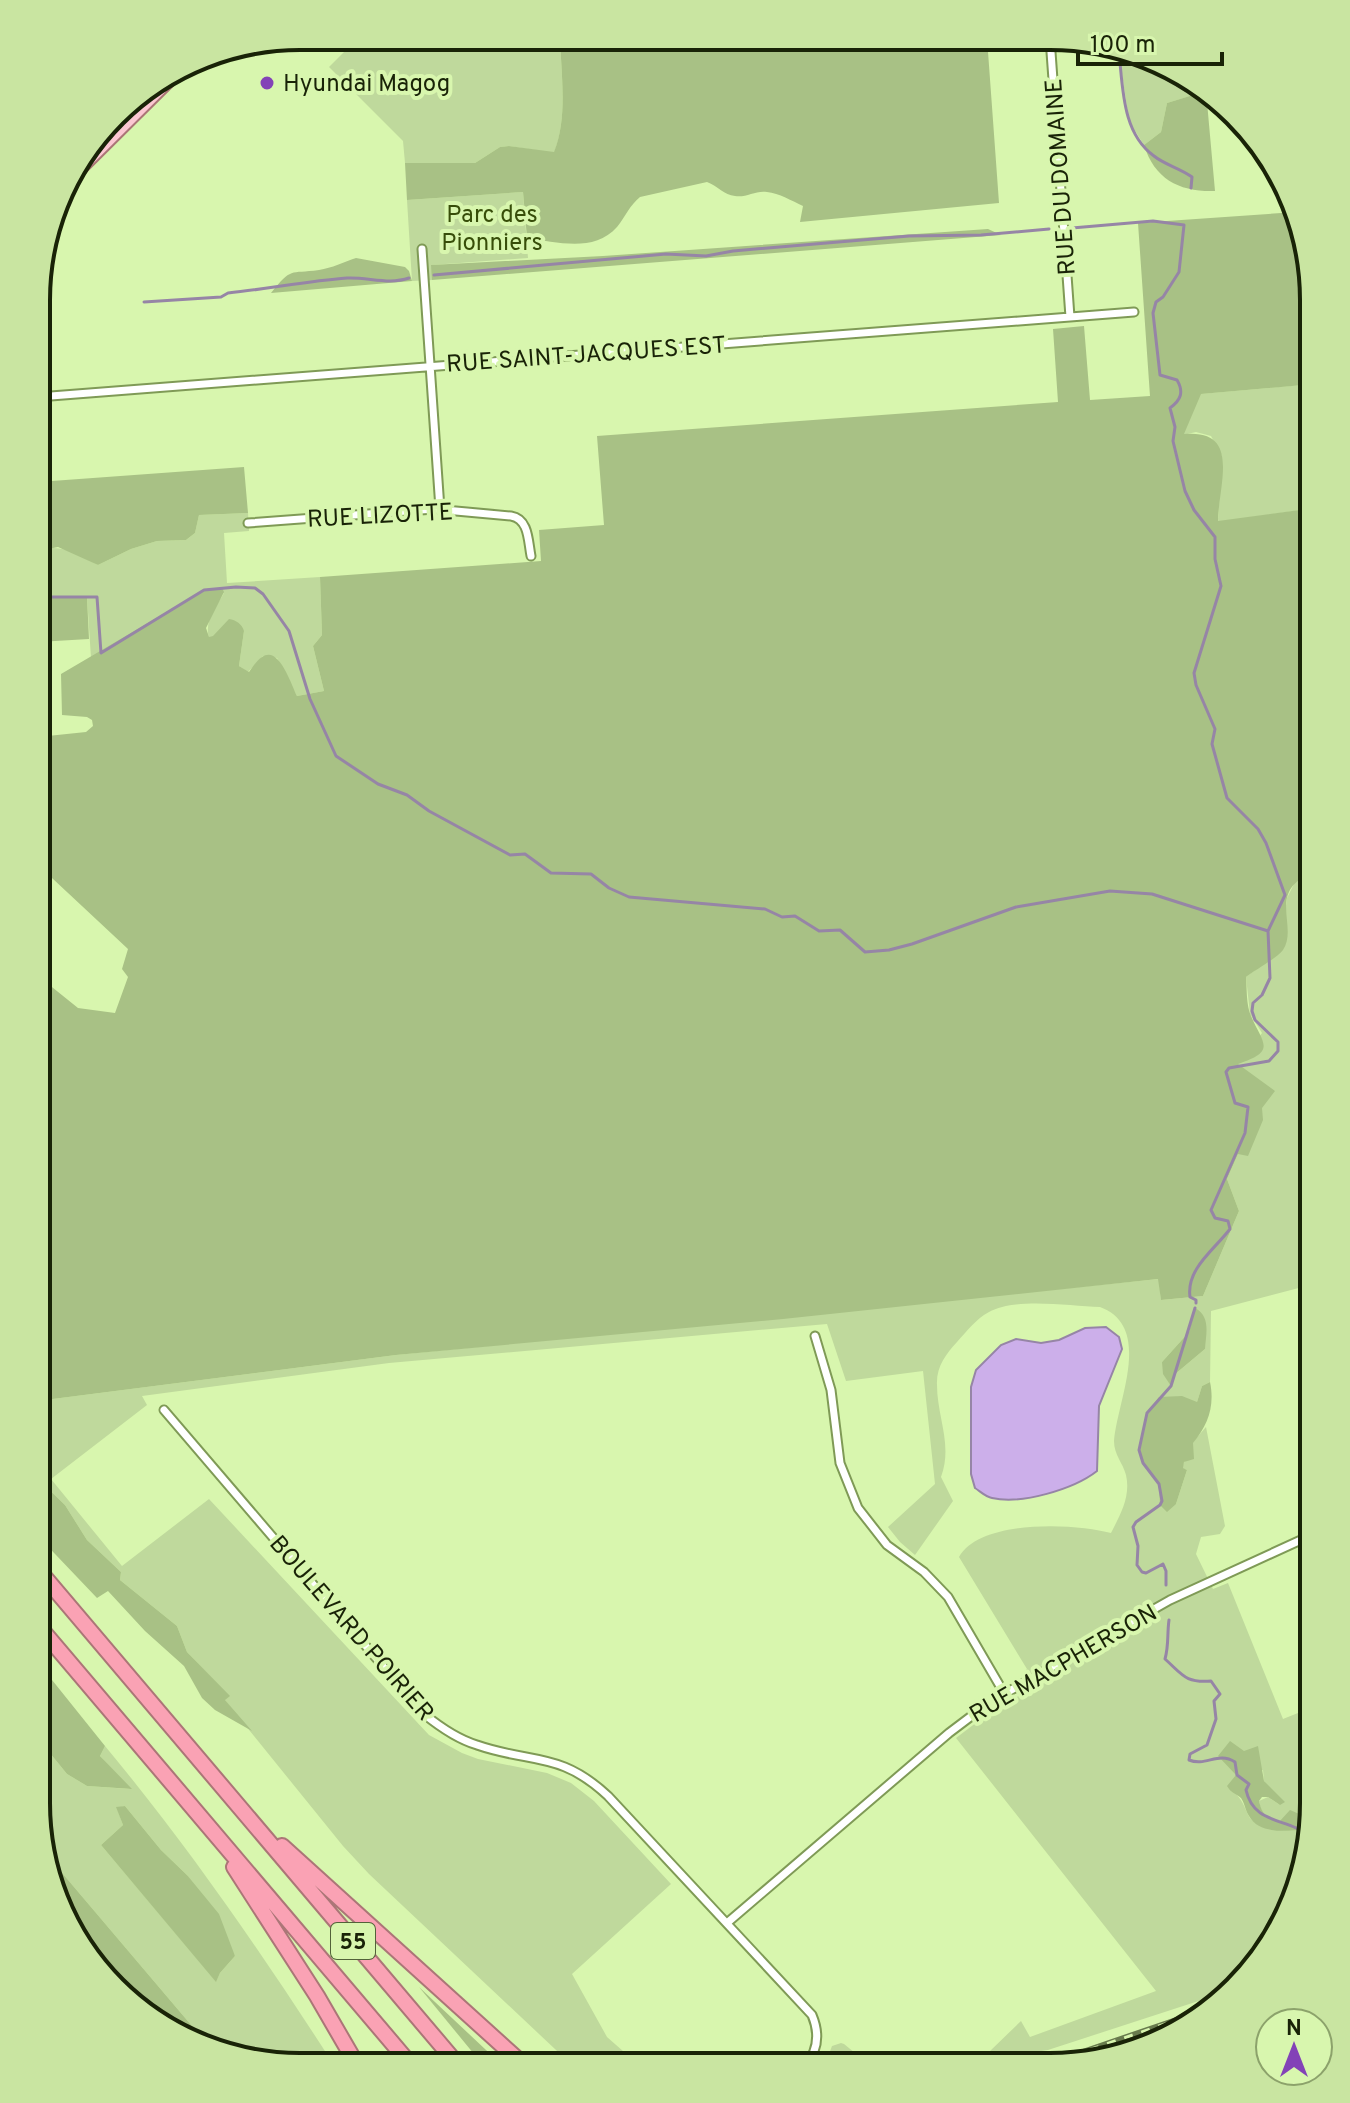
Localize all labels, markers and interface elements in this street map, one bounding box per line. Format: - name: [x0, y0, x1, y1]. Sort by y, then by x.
- scale bar: [1078, 16, 1222, 66]
- text: 100 m: [1090, 31, 1156, 61]
- place label: Hyundai Magog: [283, 70, 450, 100]
- marker: Hyundai Magog: [258, 74, 276, 92]
- street label: RUE DU DOMAINE: [1040, 77, 1084, 276]
- park label: Parc des Pionniers: [441, 201, 543, 259]
- street label: RUE SAINT-JACQUES EST: [445, 331, 727, 381]
- street label: RUE LIZOTTE: [306, 498, 454, 536]
- street label: BOULEVARD POIRIER: [262, 1530, 439, 1728]
- street label: RUE MACPHERSON: [965, 1599, 1163, 1731]
- road number: 55: [331, 1923, 375, 1959]
- north arrow: [1254, 2007, 1334, 2087]
- text: N: [1286, 2016, 1302, 2043]

